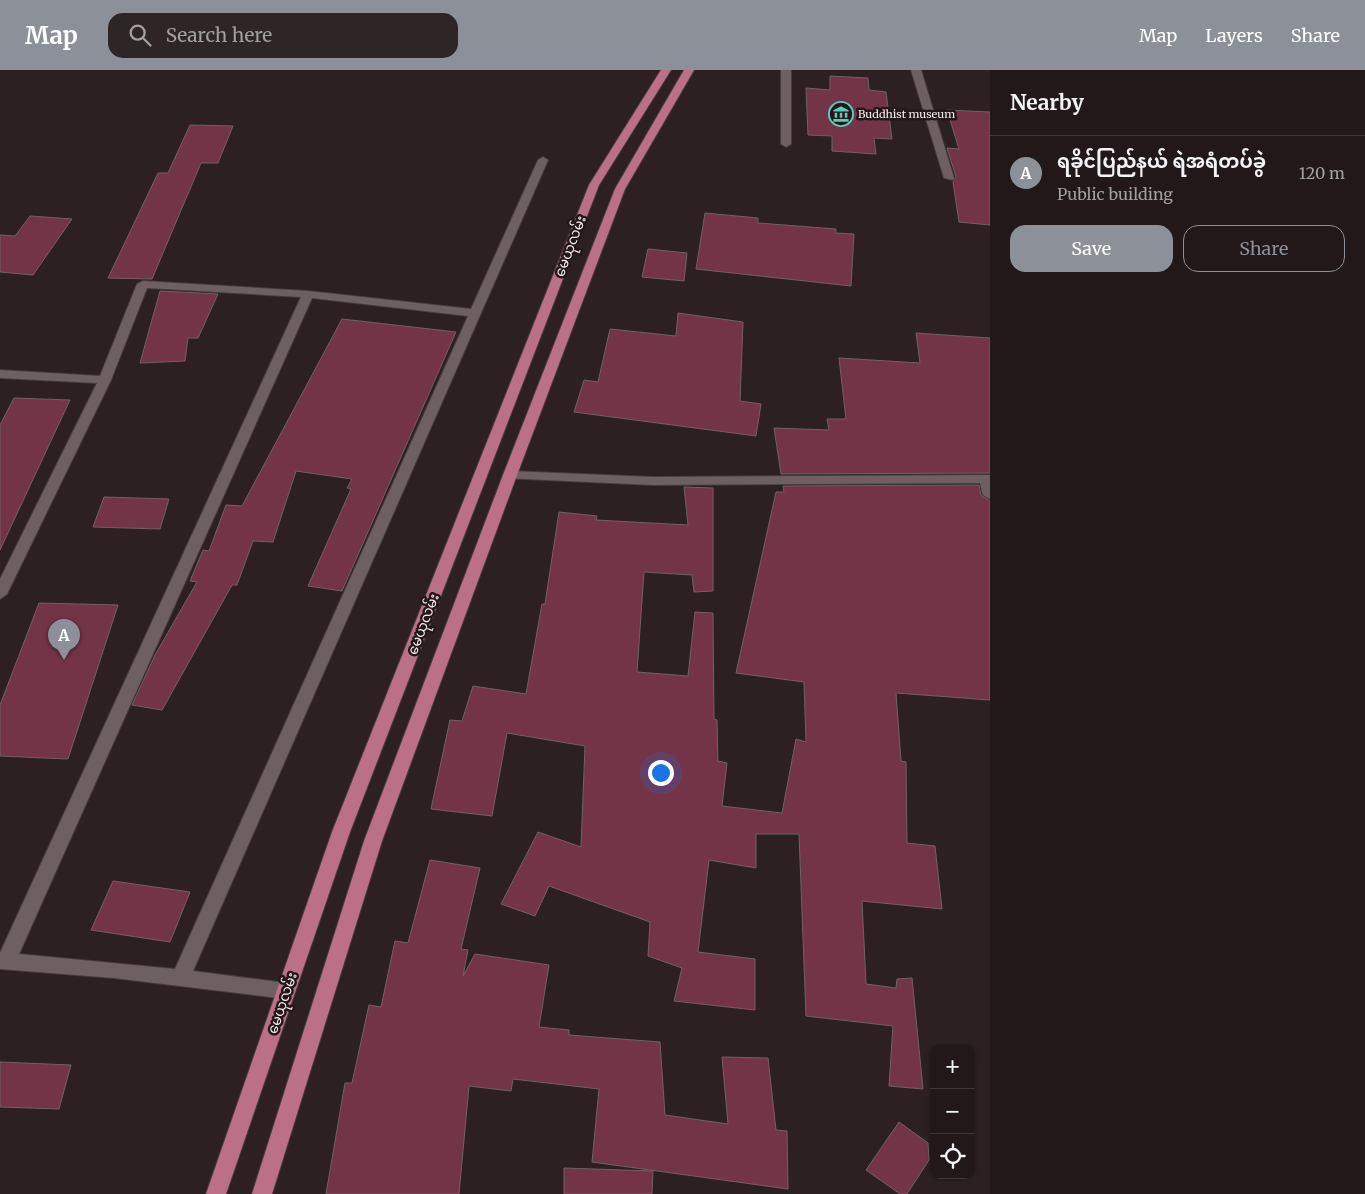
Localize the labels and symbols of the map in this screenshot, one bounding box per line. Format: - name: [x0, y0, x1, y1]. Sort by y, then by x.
- museum icon: Buddhist museum: [828, 101, 854, 127]
- place label: Buddhist museum: [858, 107, 955, 121]
- street label: မေယုလမ်း: [549, 213, 593, 280]
- street label: မေယုလမ်း: [402, 591, 446, 658]
- pin: A: [48, 619, 80, 660]
- your location: [648, 760, 674, 786]
- street label: မေယုလမ်း: [262, 970, 304, 1037]

